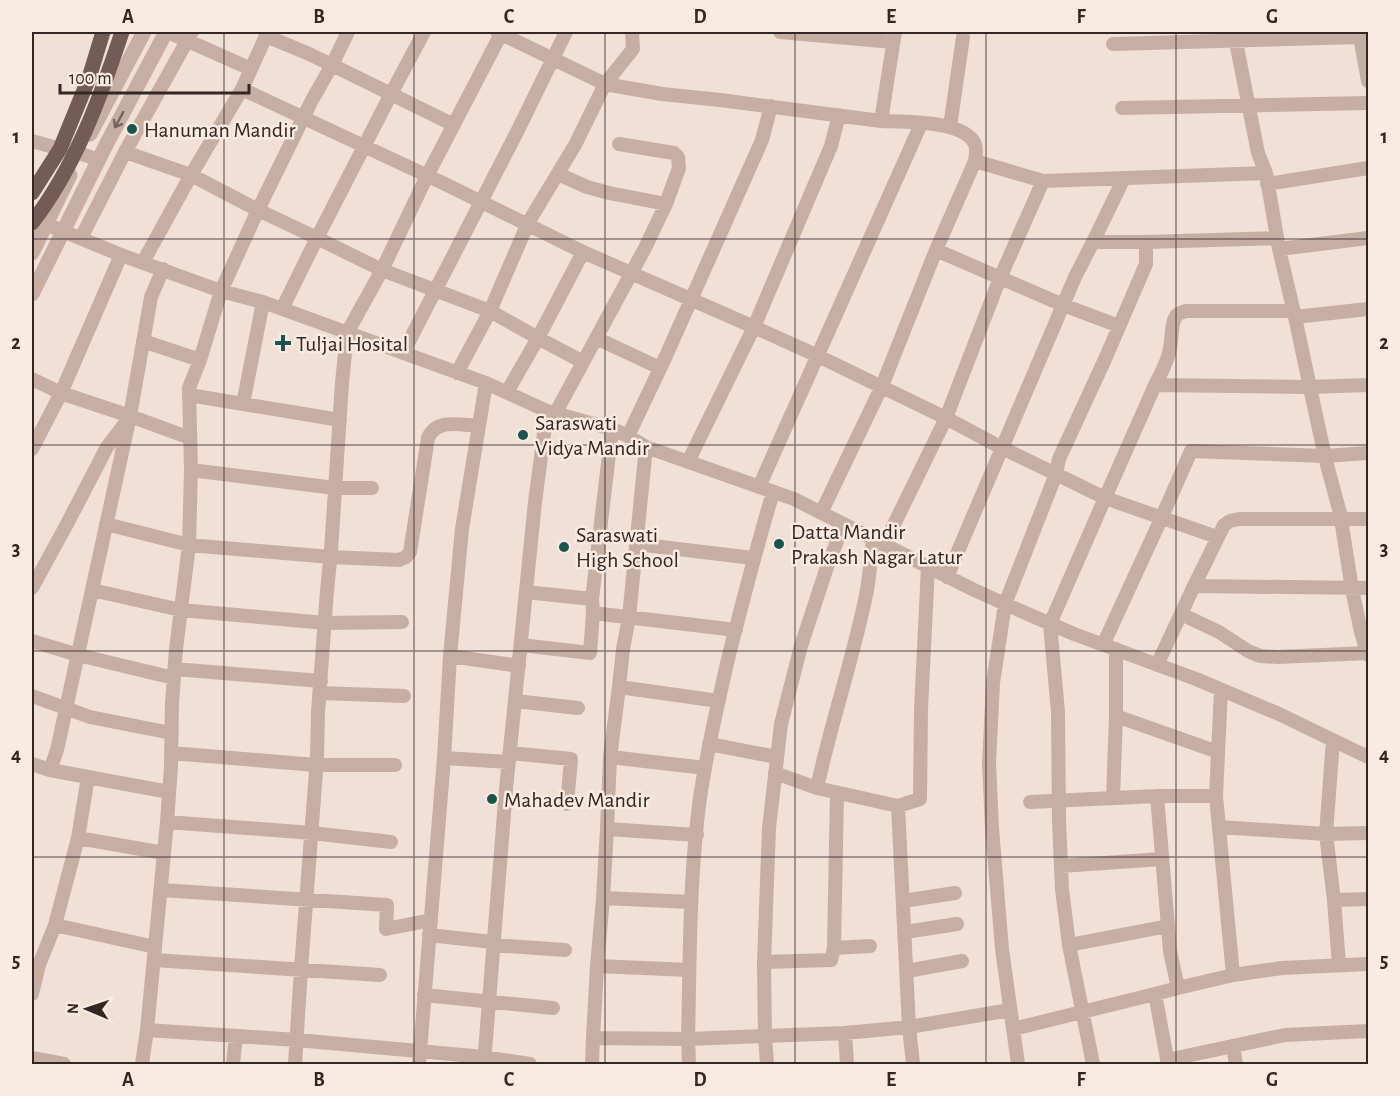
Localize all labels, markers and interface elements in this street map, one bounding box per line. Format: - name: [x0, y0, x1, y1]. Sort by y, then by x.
- text: A: [122, 7, 134, 27]
- text: B: [313, 7, 325, 27]
- text: C: [504, 7, 515, 27]
- text: D: [693, 7, 707, 27]
- text: E: [886, 7, 896, 27]
- text: F: [1076, 7, 1086, 27]
- text: G: [1266, 7, 1278, 27]
- scale bar: [60, 57, 249, 95]
- text: 100 m: [69, 70, 112, 88]
- one-way arrow: [113, 111, 124, 129]
- place label: Hanuman Mandir: [144, 119, 296, 141]
- marker: Hanuman Mandir: [125, 122, 139, 136]
- text: 1: [12, 127, 20, 147]
- text: 1: [1380, 127, 1388, 147]
- text: 2: [11, 333, 21, 353]
- place label: Tuljai Hosital: [296, 333, 408, 355]
- text: 2: [1379, 333, 1389, 353]
- marker: Tuljai Hosital: [274, 334, 292, 352]
- place label: Saraswati Vidya Mandir: [535, 412, 649, 459]
- marker: Saraswati Vidya Mandir: [516, 428, 530, 442]
- place label: Datta Mandir Prakash Nagar Latur: [791, 521, 962, 568]
- place label: Saraswati High School: [576, 524, 679, 571]
- marker: Datta Mandir Prakash Nagar Latur: [772, 537, 786, 551]
- text: 3: [12, 539, 20, 559]
- text: 3: [1380, 539, 1388, 559]
- marker: Saraswati High School: [557, 540, 571, 554]
- text: 4: [11, 745, 21, 765]
- text: 4: [1379, 745, 1389, 765]
- place label: Mahadev Mandir: [504, 789, 650, 811]
- marker: Mahadev Mandir: [485, 792, 499, 806]
- text: 5: [12, 951, 20, 971]
- text: 5: [1380, 951, 1388, 971]
- north arrow: [57, 979, 117, 1039]
- text: N: [65, 1003, 81, 1014]
- text: A: [122, 1070, 134, 1090]
- text: B: [313, 1070, 325, 1090]
- text: C: [504, 1070, 515, 1090]
- text: D: [693, 1070, 707, 1090]
- text: E: [886, 1070, 896, 1090]
- text: F: [1076, 1070, 1086, 1090]
- text: G: [1266, 1070, 1278, 1090]

